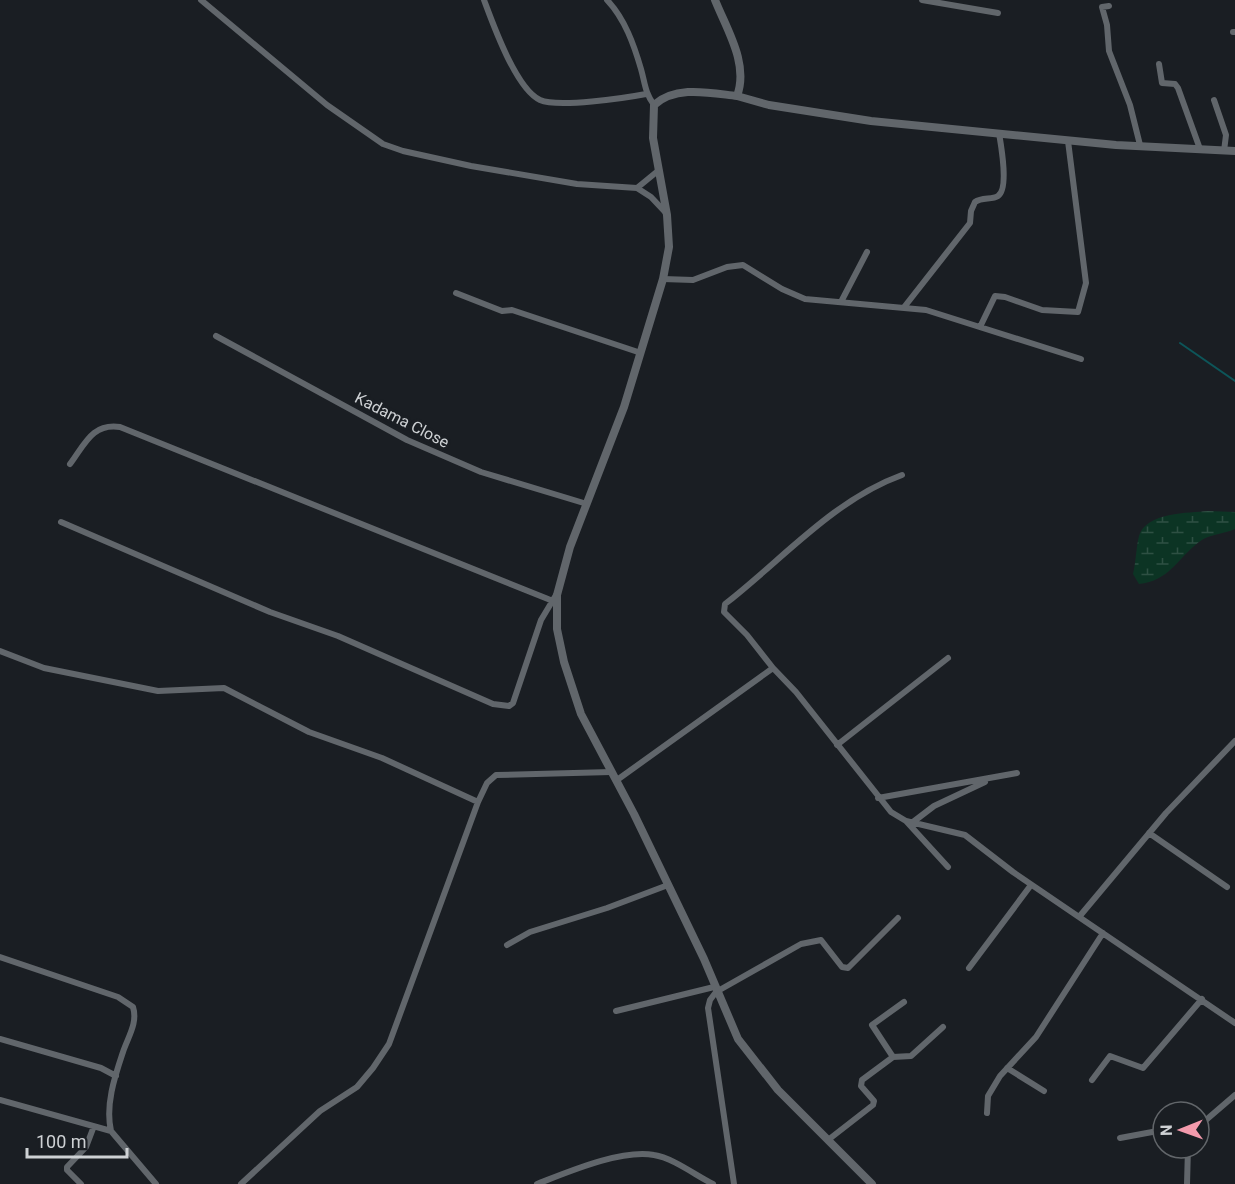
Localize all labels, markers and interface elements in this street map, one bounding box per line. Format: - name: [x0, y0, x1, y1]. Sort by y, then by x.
- street label: Kadama Close: [352, 388, 452, 452]
- north arrow: [1151, 1100, 1211, 1160]
- scale bar: [27, 1121, 128, 1159]
- text: N: [1157, 1124, 1176, 1136]
- text: 100 m: [36, 1131, 87, 1152]

